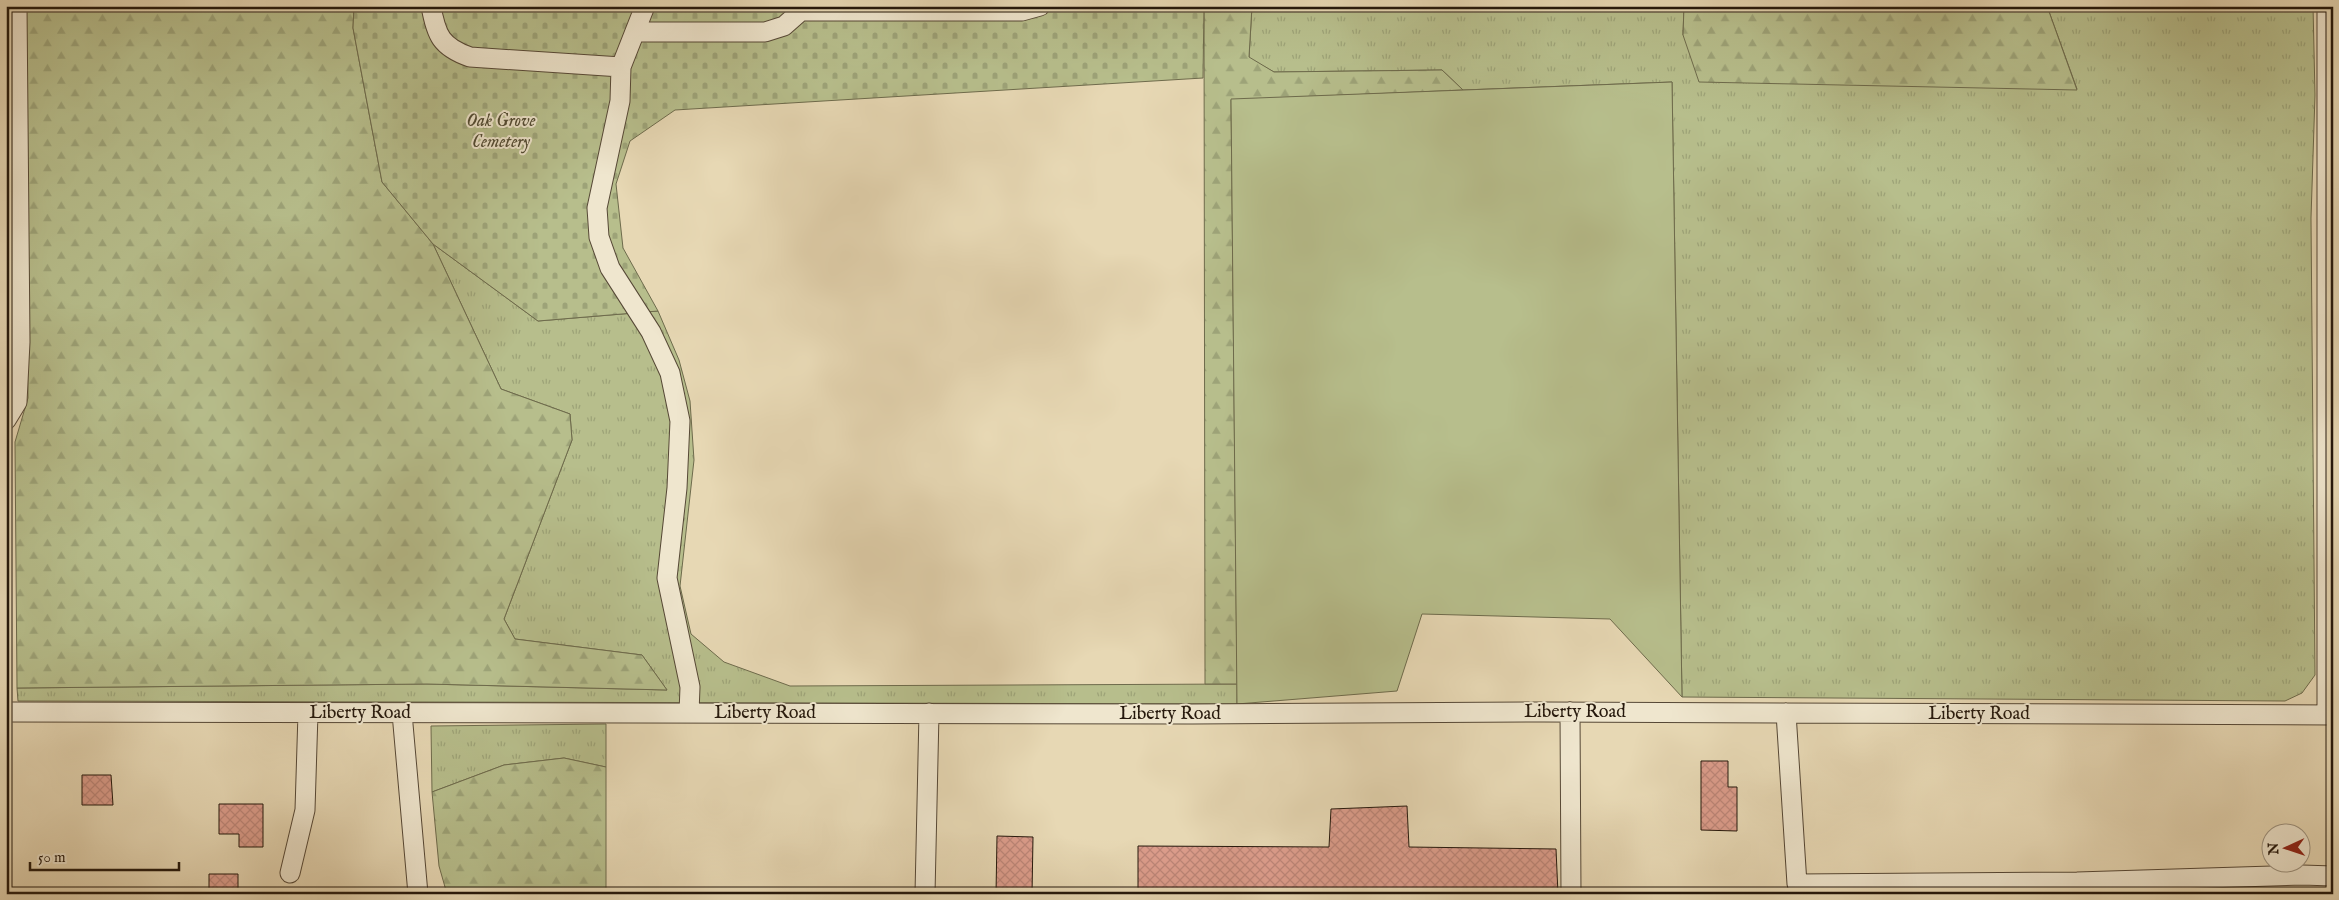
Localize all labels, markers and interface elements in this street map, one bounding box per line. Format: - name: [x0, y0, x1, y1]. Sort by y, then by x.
- park label: Oak Grove Cemetery: [466, 110, 536, 154]
- street label: Liberty Road: [1524, 701, 1626, 724]
- street label: Liberty Road: [309, 702, 411, 725]
- street label: Liberty Road: [714, 702, 816, 725]
- street label: Liberty Road: [1119, 703, 1221, 726]
- street label: Liberty Road: [1928, 703, 2030, 726]
- north arrow: [2262, 822, 2312, 872]
- scale bar: [30, 840, 179, 872]
- text: N: [2265, 842, 2283, 856]
- text: 50 m: [38, 848, 66, 867]

